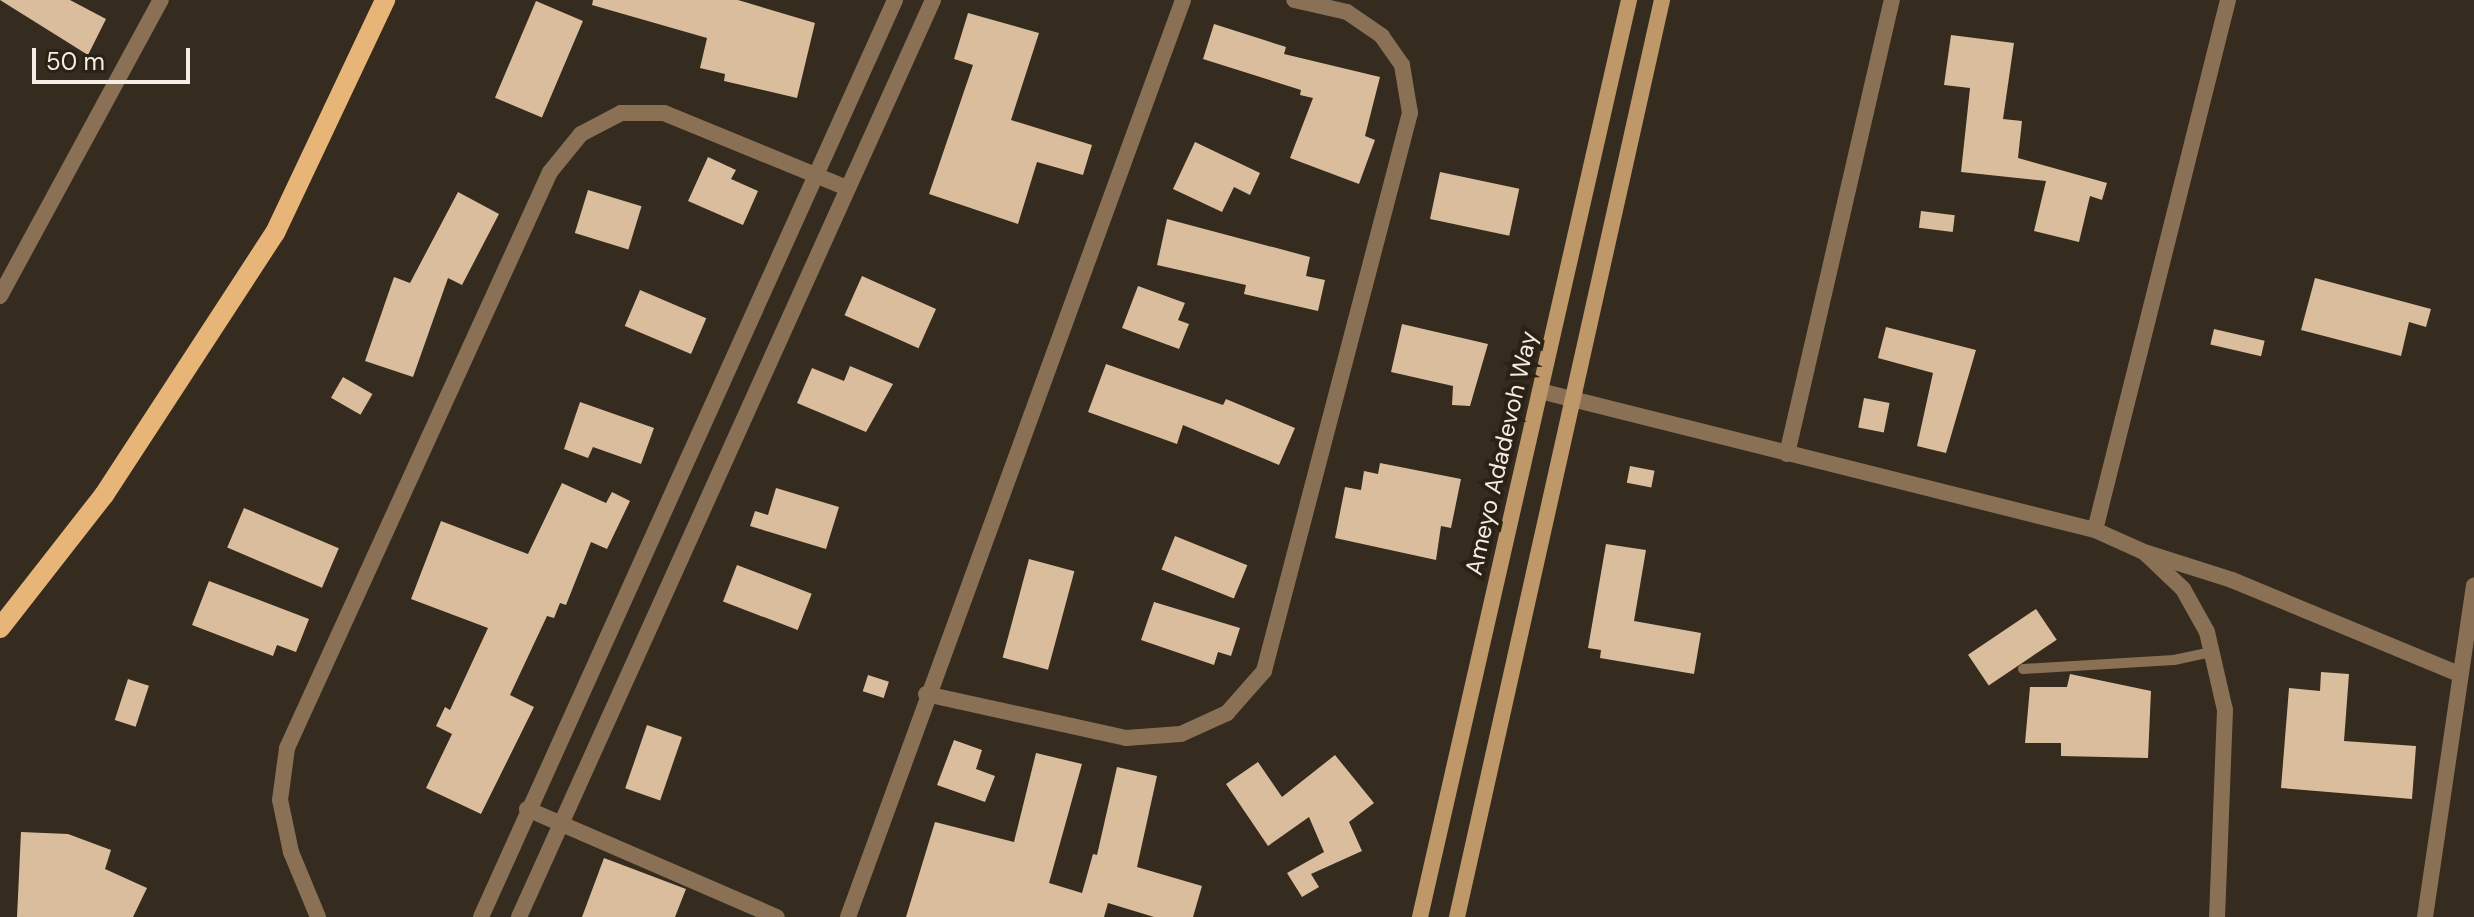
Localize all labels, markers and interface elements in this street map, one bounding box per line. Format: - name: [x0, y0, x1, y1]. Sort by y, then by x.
- scale bar: [36, 32, 194, 82]
- text: 50 m: [46, 46, 105, 77]
- street label: Ameyo Adadevoh Way: [1459, 328, 1543, 578]

